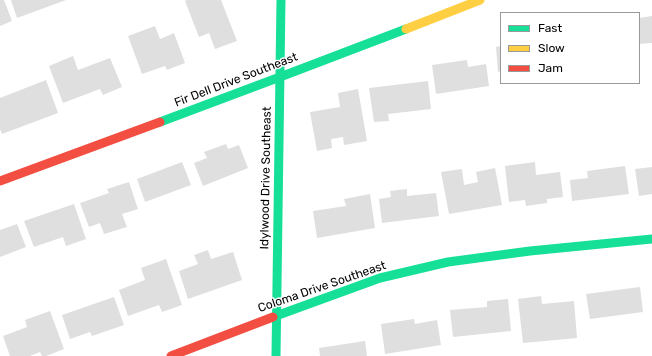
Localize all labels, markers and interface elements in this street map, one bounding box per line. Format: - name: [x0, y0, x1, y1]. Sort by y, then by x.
- legend: [500, 12, 640, 84]
- text: Fast: [538, 21, 562, 35]
- text: Slow: [538, 41, 565, 55]
- street label: Fir Dell Drive Southeast: [172, 50, 300, 110]
- text: Jam: [538, 61, 563, 75]
- street label: Idylwood Drive Southeast: [258, 106, 274, 250]
- street label: Coloma Drive Southeast: [256, 258, 388, 316]

